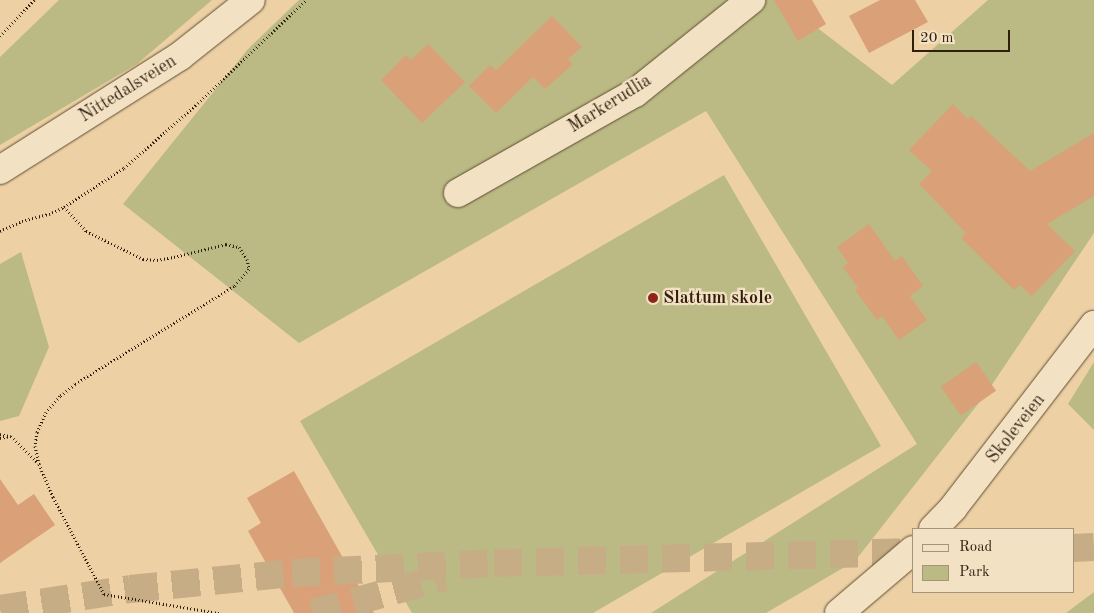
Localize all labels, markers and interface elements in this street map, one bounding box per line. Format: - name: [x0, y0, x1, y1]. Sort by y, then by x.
- scale bar: [914, 20, 1012, 52]
- text: 20 m: [920, 31, 954, 46]
- street label: Nittedalsveien: [75, 51, 181, 127]
- street label: Markerudlia: [564, 70, 656, 138]
- place label: Slattum skole: [663, 287, 772, 309]
- marker: Slattum skole: [647, 292, 659, 304]
- street label: Skoleveien: [982, 390, 1050, 468]
- legend: [912, 528, 1074, 593]
- text: Road: [959, 540, 992, 555]
- text: Park: [959, 565, 990, 580]

